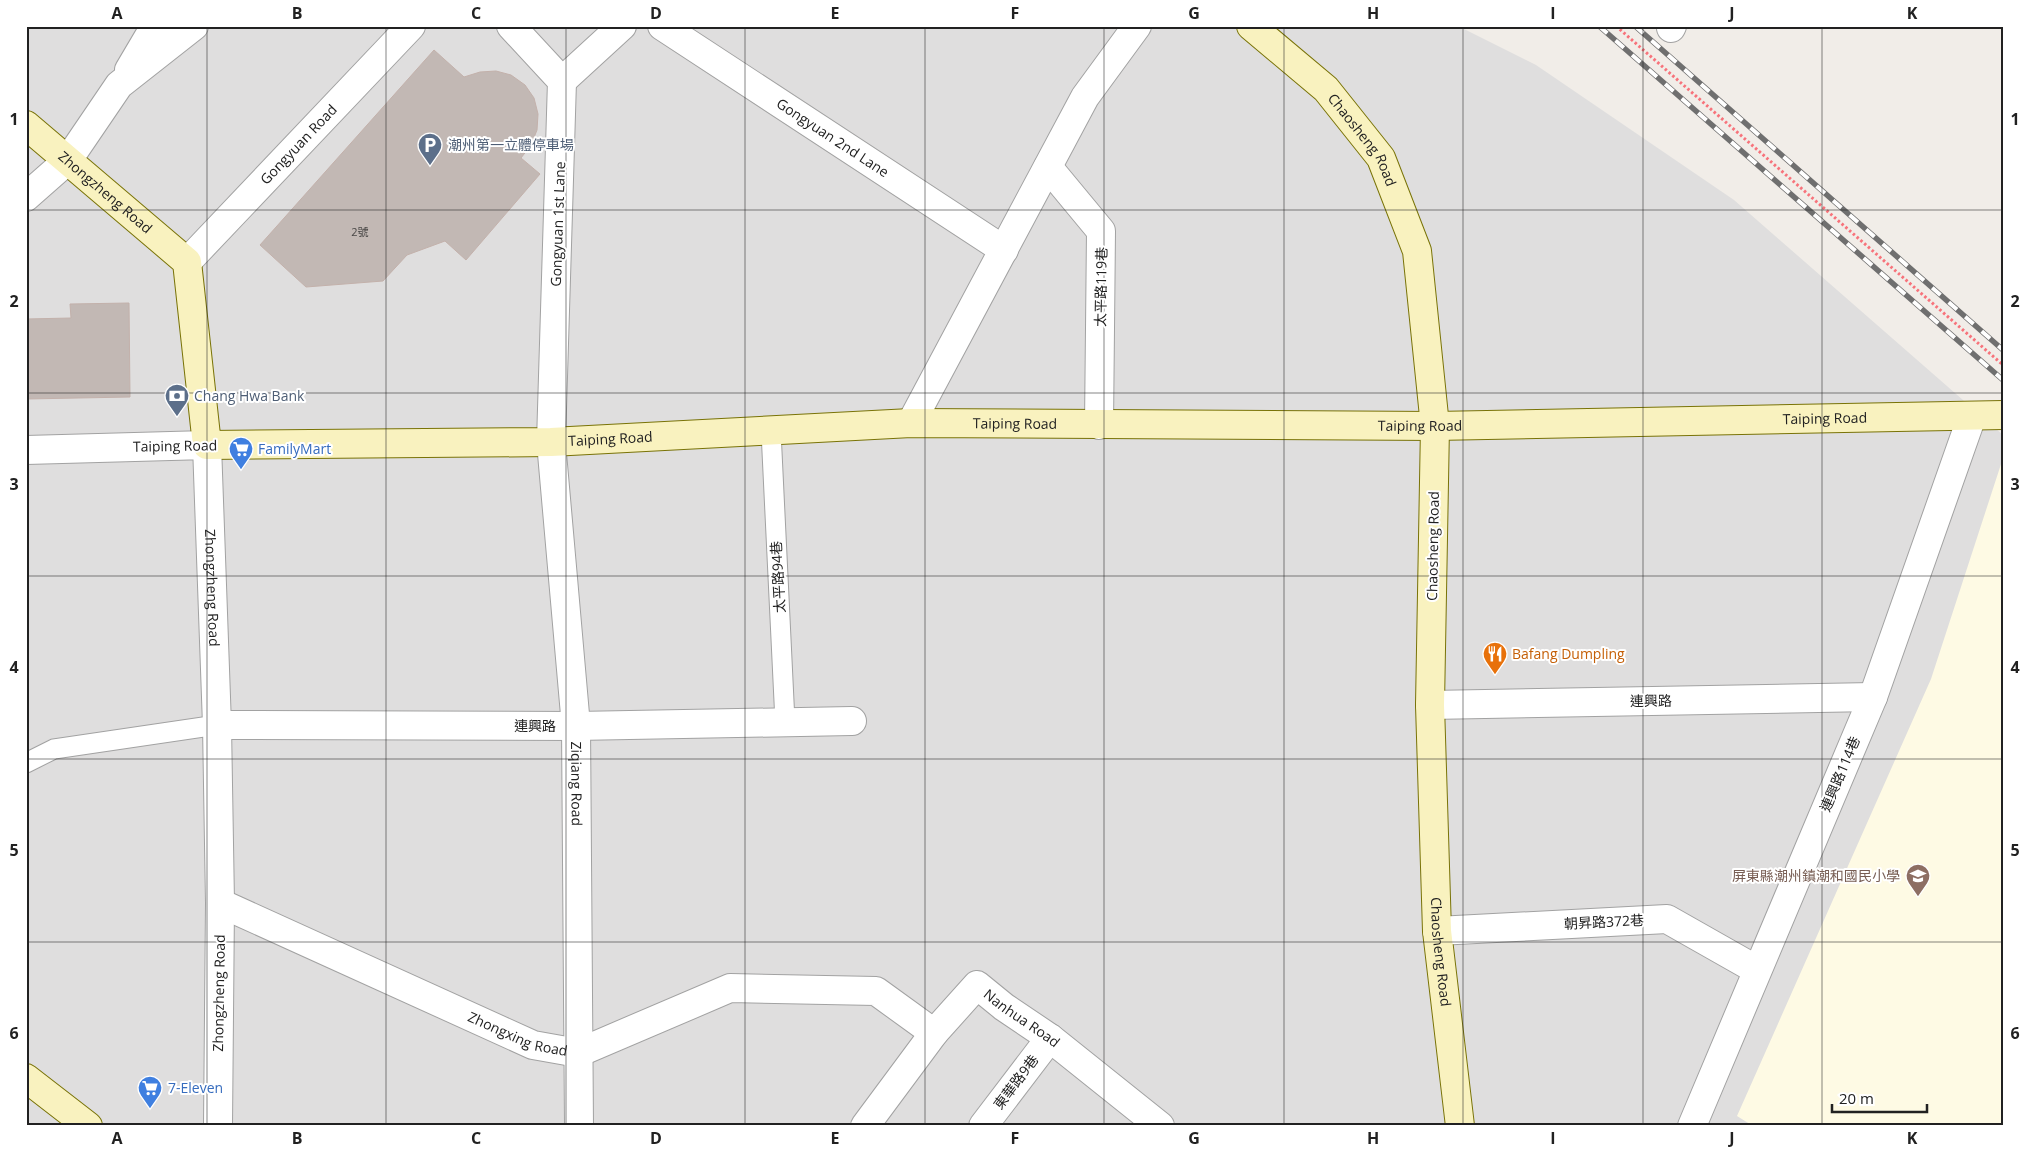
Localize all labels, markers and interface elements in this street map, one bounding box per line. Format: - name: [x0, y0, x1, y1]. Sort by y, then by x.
- text: A: [111, 2, 123, 24]
- text: B: [292, 2, 302, 24]
- text: C: [471, 2, 481, 24]
- text: D: [650, 2, 662, 24]
- text: E: [831, 2, 840, 24]
- text: F: [1011, 2, 1019, 24]
- text: G: [1188, 2, 1200, 24]
- text: H: [1367, 2, 1379, 24]
- text: I: [1550, 2, 1556, 24]
- text: J: [1727, 2, 1735, 24]
- text: K: [1907, 2, 1918, 24]
- street label: Chaosheng Road: [1324, 89, 1401, 189]
- street label: Gongyuan 2nd Lane: [773, 94, 893, 181]
- street label: Gongyuan Road: [256, 100, 341, 188]
- text: 1: [9, 108, 19, 130]
- text: 1: [2010, 108, 2020, 130]
- parking icon: 潮州第一立體停車場: [417, 132, 443, 166]
- place label: 潮州第一立體停車場: [448, 135, 574, 154]
- street label: Zhongzheng Road: [55, 147, 156, 237]
- street label: Gongyuan 1st Lane: [546, 161, 569, 287]
- house number: 2號: [351, 224, 369, 239]
- street label: 太平路119巷: [1090, 247, 1111, 327]
- text: 2: [9, 290, 19, 312]
- text: 2: [2010, 290, 2020, 312]
- bank icon: Chang Hwa Bank: [164, 383, 190, 417]
- place label: Chang Hwa Bank: [194, 386, 305, 405]
- street label: Taiping Road: [1783, 408, 1867, 428]
- street label: Taiping Road: [973, 413, 1057, 433]
- street label: Taiping Road: [1378, 415, 1462, 435]
- street label: Taiping Road: [568, 427, 653, 450]
- street label: Taiping Road: [133, 435, 217, 456]
- supermarket icon: FamilyMart: [228, 436, 254, 470]
- place label: FamilyMart: [258, 439, 331, 458]
- text: 3: [9, 473, 19, 495]
- text: 3: [2010, 473, 2020, 495]
- street label: Chaosheng Road: [1422, 491, 1443, 601]
- street label: Zhongzheng Road: [201, 529, 224, 647]
- street label: 太平路94巷: [766, 541, 789, 613]
- restaurant icon: Bafang Dumpling: [1482, 641, 1508, 675]
- place label: Bafang Dumpling: [1512, 644, 1625, 663]
- text: 4: [9, 656, 19, 678]
- text: 4: [2010, 656, 2020, 678]
- street label: 連興路: [1630, 691, 1672, 710]
- street label: 連興路: [514, 716, 556, 735]
- street label: 連興路114巷: [1815, 733, 1864, 814]
- street label: Ziqiang Road: [567, 741, 587, 826]
- text: 5: [9, 839, 19, 861]
- text: 5: [2010, 839, 2020, 861]
- school or university icon: 屏東縣潮州鎮潮和國民小學: [1905, 863, 1931, 897]
- place label: 屏東縣潮州鎮潮和國民小學: [1732, 866, 1900, 885]
- street label: Chaosheng Road: [1427, 897, 1456, 1008]
- street label: 朝昇路372巷: [1564, 910, 1644, 933]
- street label: Zhongzheng Road: [208, 934, 229, 1052]
- street label: Nanhua Road: [980, 984, 1064, 1051]
- street label: Zhongxing Road: [465, 1007, 569, 1060]
- text: 6: [9, 1022, 19, 1044]
- text: 6: [2010, 1022, 2020, 1044]
- street label: 東華路9巷: [989, 1050, 1042, 1113]
- supermarket icon: 7-Eleven: [137, 1075, 163, 1109]
- place label: 7-Eleven: [168, 1078, 223, 1097]
- scale bar: [1832, 1082, 1926, 1114]
- text: 20 m: [1839, 1088, 1874, 1108]
- text: A: [111, 1127, 123, 1149]
- text: B: [292, 1127, 302, 1149]
- text: C: [471, 1127, 481, 1149]
- text: D: [650, 1127, 662, 1149]
- text: E: [831, 1127, 840, 1149]
- text: F: [1011, 1127, 1019, 1149]
- text: G: [1188, 1127, 1200, 1149]
- text: H: [1367, 1127, 1379, 1149]
- text: I: [1550, 1127, 1556, 1149]
- text: J: [1727, 1127, 1735, 1149]
- text: K: [1907, 1127, 1918, 1149]

